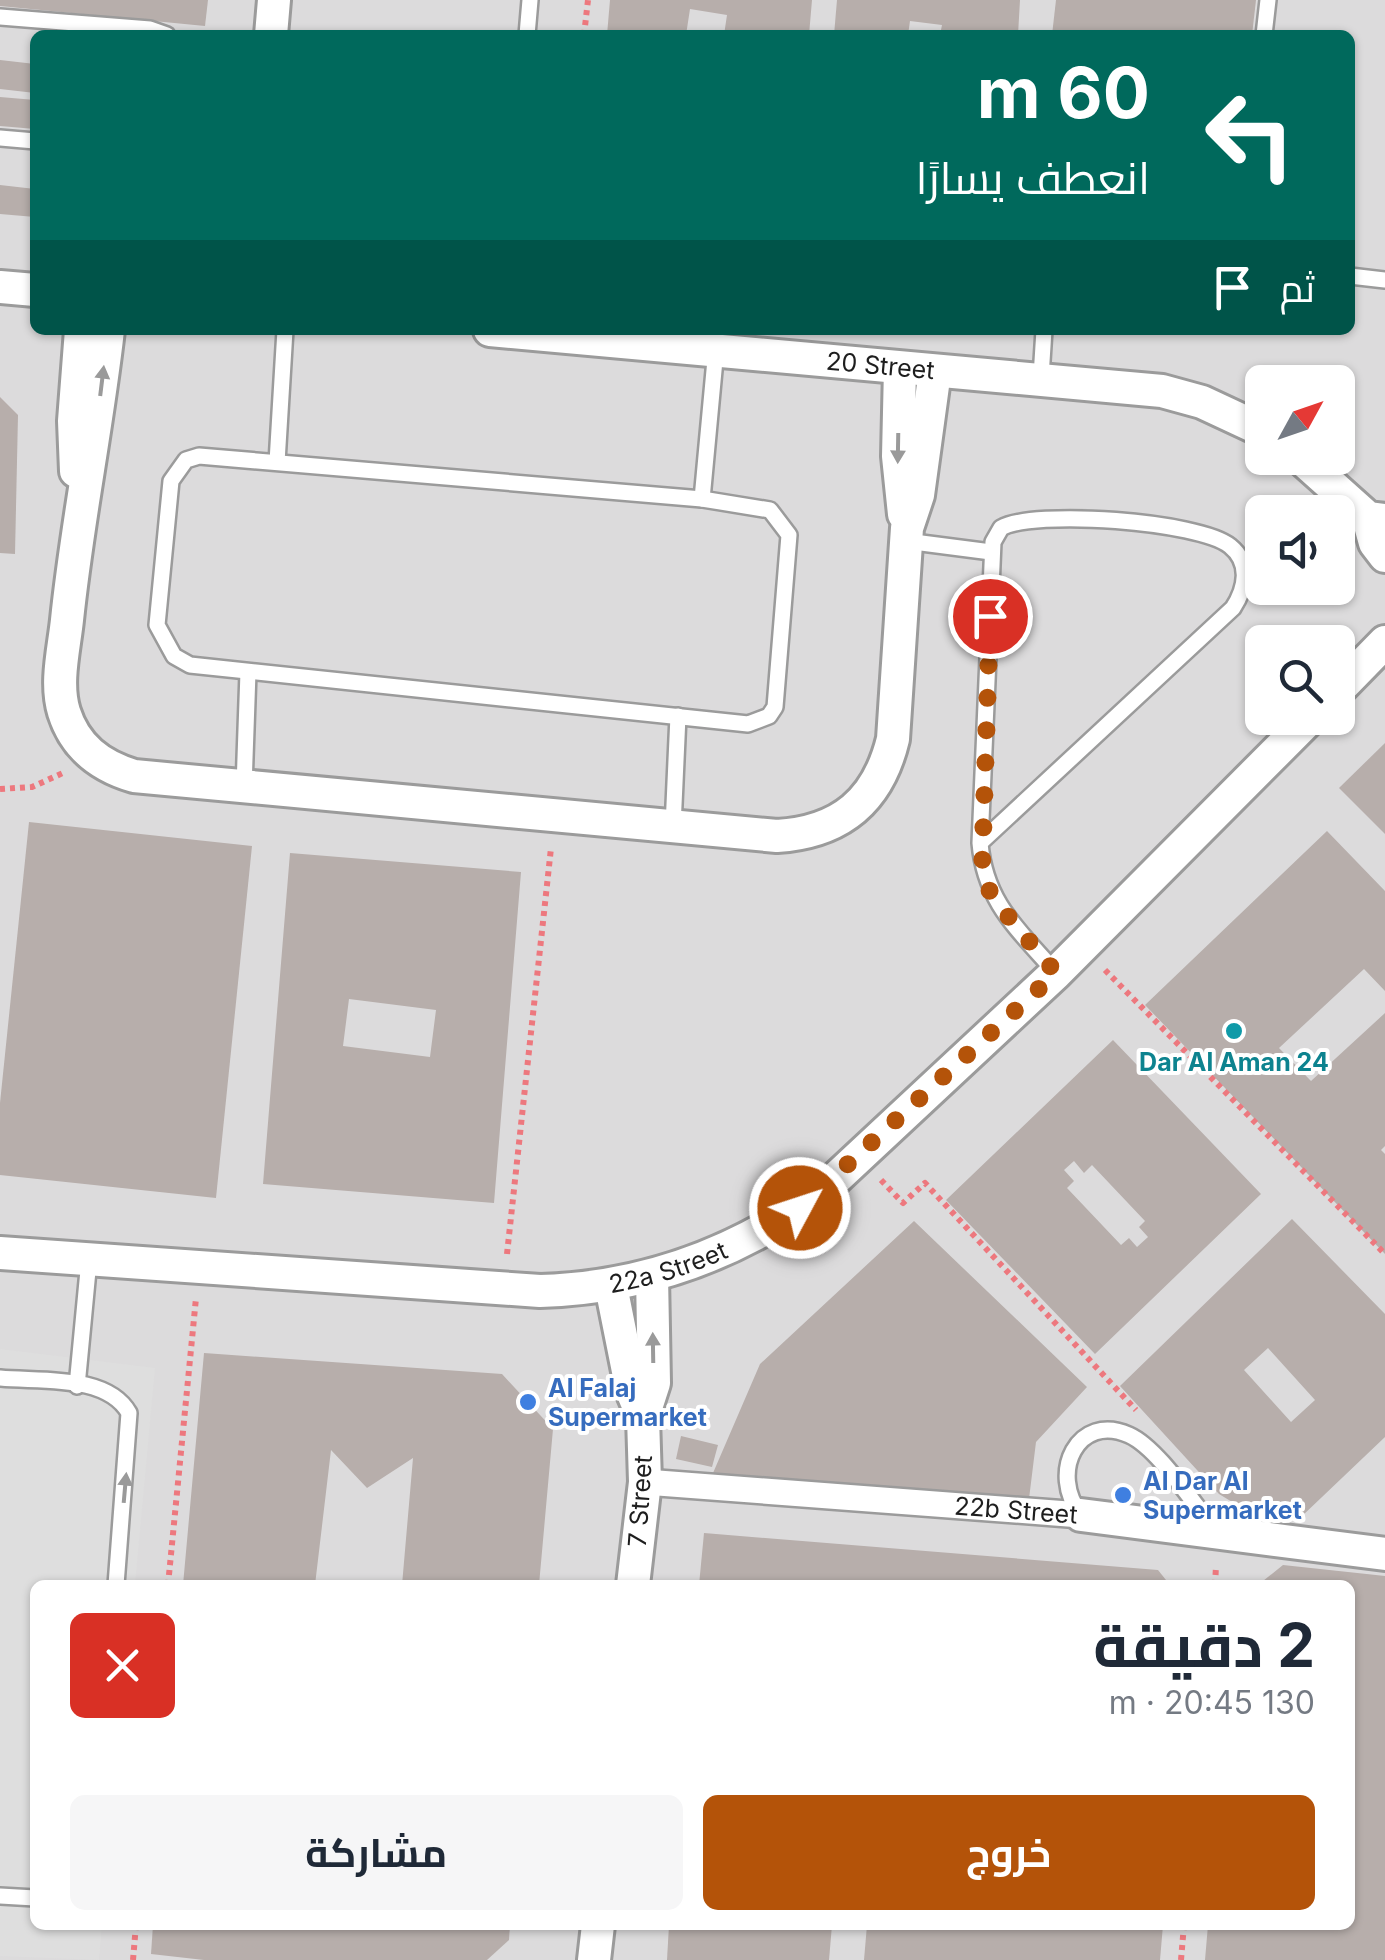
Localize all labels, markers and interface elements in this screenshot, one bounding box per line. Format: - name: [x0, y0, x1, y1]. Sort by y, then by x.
- text: 60 m: [977, 50, 1150, 135]
- icon: left: [1185, 70, 1315, 200]
- text: انعطف يسارًا: [915, 150, 1150, 205]
- icon: arrive: [1205, 260, 1260, 315]
- text: ثم: [1280, 265, 1315, 311]
- street label: 20 Street: [825, 346, 936, 385]
- one-way arrow: [94, 365, 110, 397]
- north arrow: [1245, 365, 1355, 475]
- map controls: [1245, 365, 1355, 735]
- one-way arrow: [890, 433, 906, 465]
- button: sound: [1245, 495, 1355, 605]
- pin: [948, 574, 1033, 659]
- icon: arrive: [963, 589, 1018, 644]
- button: search: [1245, 625, 1355, 735]
- marker: Dar Al Aman 24: [1223, 1020, 1245, 1042]
- place label: Dar Al Aman 24: [1139, 1047, 1329, 1077]
- position arrow: [748, 1156, 852, 1260]
- street label: 22a Street: [607, 1235, 732, 1299]
- one-way arrow: [645, 1331, 661, 1363]
- place label: Al Falaj Supermarket: [548, 1373, 707, 1432]
- marker: Al Falaj Supermarket: [517, 1391, 539, 1413]
- street label: 7 Street: [622, 1454, 658, 1548]
- place label: Al Dar Al Supermarket: [1143, 1466, 1302, 1525]
- one-way arrow: [117, 1471, 133, 1503]
- marker: Al Dar Al Supermarket: [1112, 1484, 1134, 1506]
- street label: 22b Street: [953, 1490, 1079, 1530]
- text: 2 دقيقة: [1093, 1609, 1315, 1681]
- button: close: [70, 1613, 175, 1718]
- text: 130 m · 20:45: [1109, 1683, 1315, 1722]
- button: مشاركة: [70, 1795, 683, 1910]
- button: خروج: [703, 1795, 1315, 1910]

